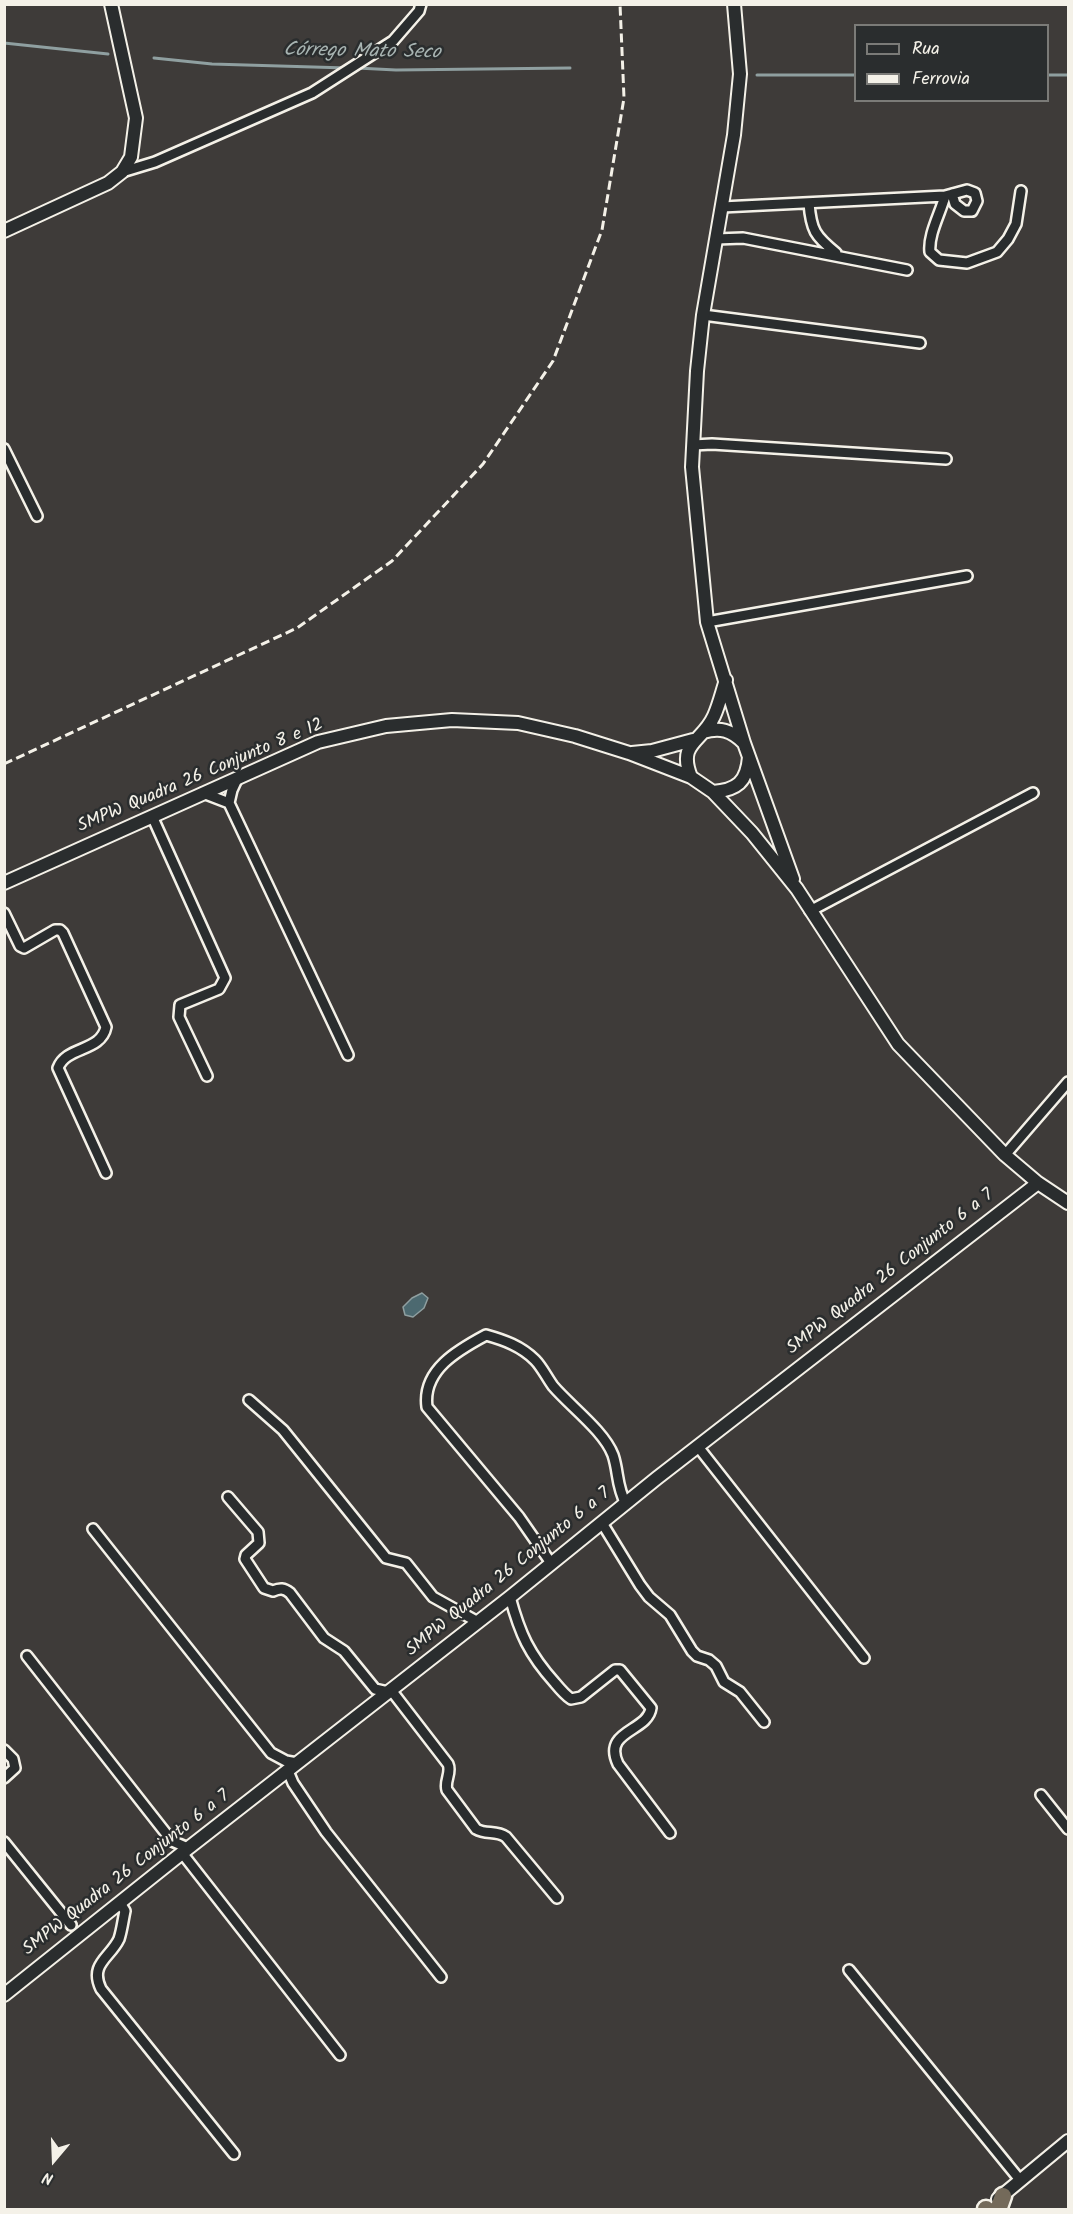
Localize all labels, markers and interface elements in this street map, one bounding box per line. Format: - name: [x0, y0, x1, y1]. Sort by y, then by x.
- legend: [854, 24, 1049, 102]
- text: Rua: [912, 35, 940, 64]
- water label: Córrego Mato Seco: [283, 40, 441, 66]
- text: Ferrovia: [912, 65, 970, 94]
- street label: SMPW Quadra 26 Conjunto 8 e 12: [75, 715, 327, 839]
- street label: SMPW Quadra 26 Conjunto 6 a 7: [783, 1185, 999, 1361]
- street label: SMPW Quadra 26 Conjunto 6 a 7: [402, 1484, 616, 1662]
- street label: SMPW Quadra 26 Conjunto 6 a 7: [19, 1786, 235, 1962]
- north arrow: [24, 2130, 84, 2190]
- text: N: [39, 2164, 57, 2191]

